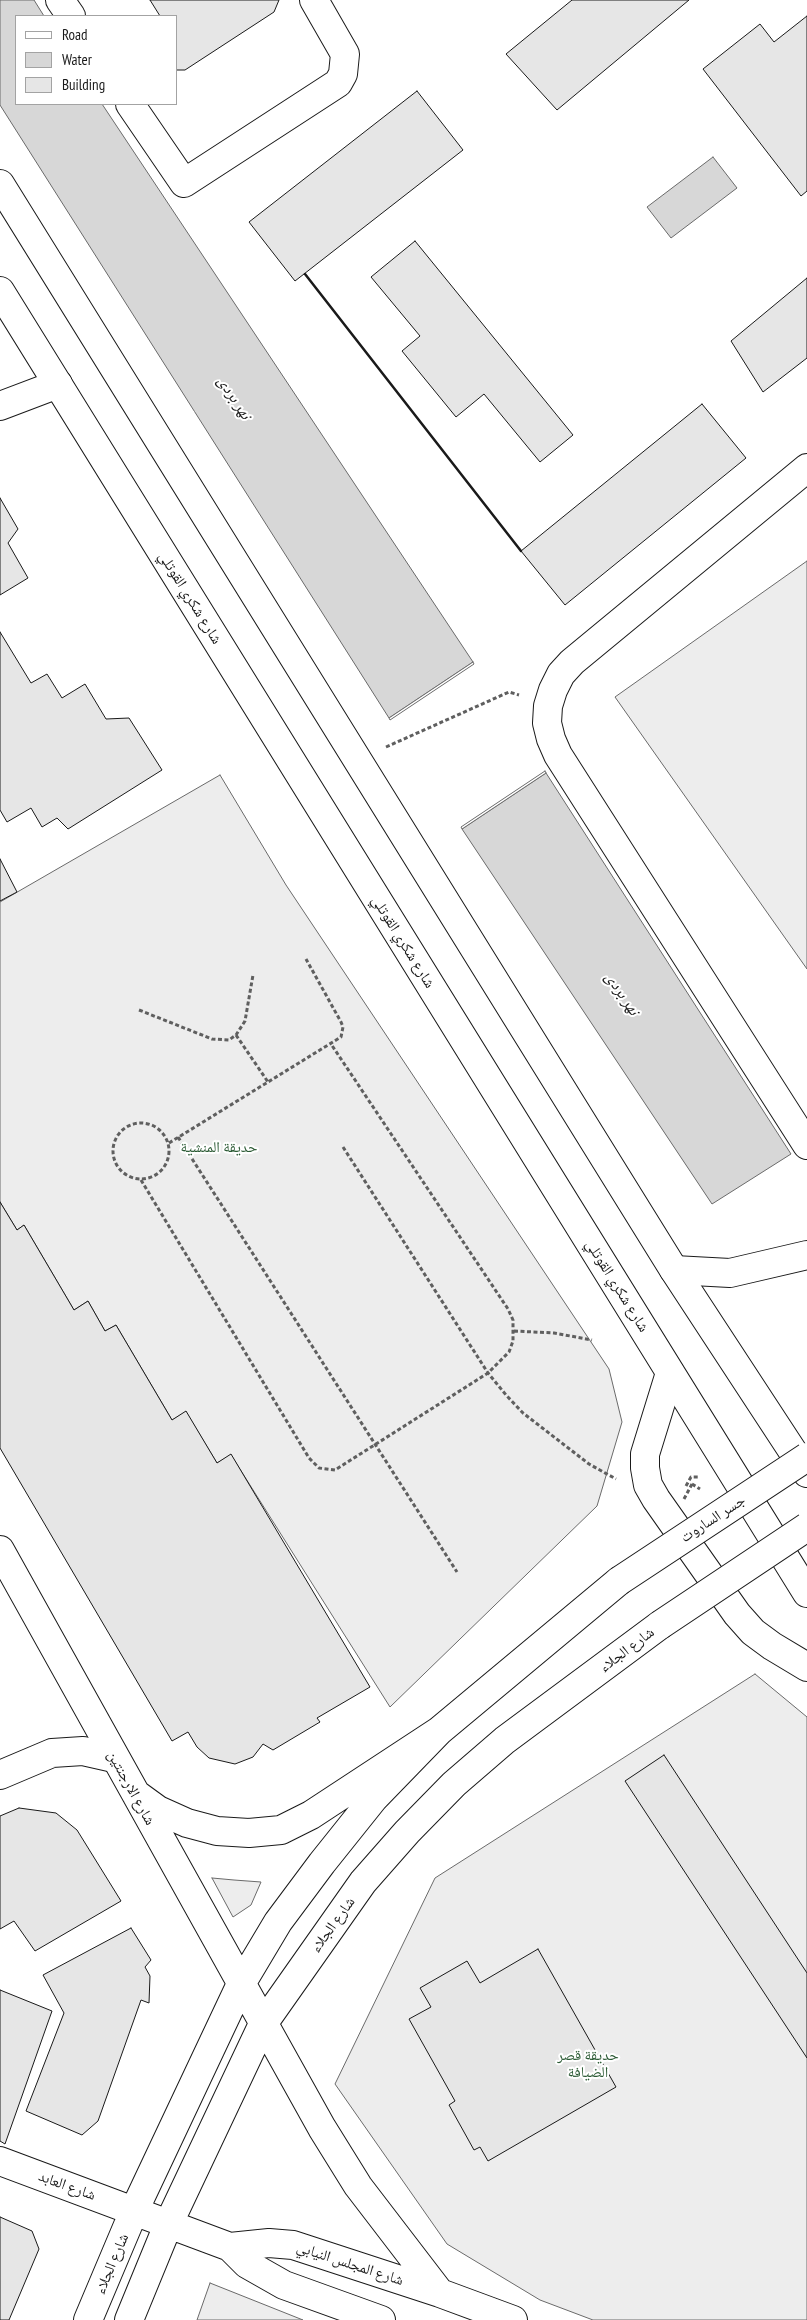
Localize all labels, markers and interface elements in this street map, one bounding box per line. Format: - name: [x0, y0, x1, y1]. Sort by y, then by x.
- legend: [15, 15, 178, 105]
- text: Road: [62, 25, 88, 44]
- text: Water: [62, 50, 92, 69]
- text: Building: [62, 75, 105, 94]
- water label: نهر بردى: [213, 373, 255, 423]
- street label: شارع شكري القوتلي: [154, 548, 226, 648]
- street label: شارع شكري القوتلي: [367, 892, 439, 992]
- water label: نهر بردى: [601, 969, 643, 1019]
- park label: حديقة المنشية: [180, 1139, 258, 1157]
- street label: شارع شكري القوتلي: [581, 1236, 653, 1336]
- street label: جسر الساروت: [677, 1491, 749, 1547]
- street label: شارع الجلاء: [596, 1624, 658, 1676]
- street label: شارع الارجنتين: [103, 1748, 159, 1828]
- street label: شارع الجلاء: [307, 1894, 359, 1956]
- park label: حديقة قصر الضيافة: [557, 2047, 619, 2082]
- street label: شارع العابد: [36, 2167, 98, 2205]
- street label: شارع الجلاء: [91, 2231, 133, 2297]
- street label: شارع المجلس النيابي: [294, 2238, 406, 2290]

